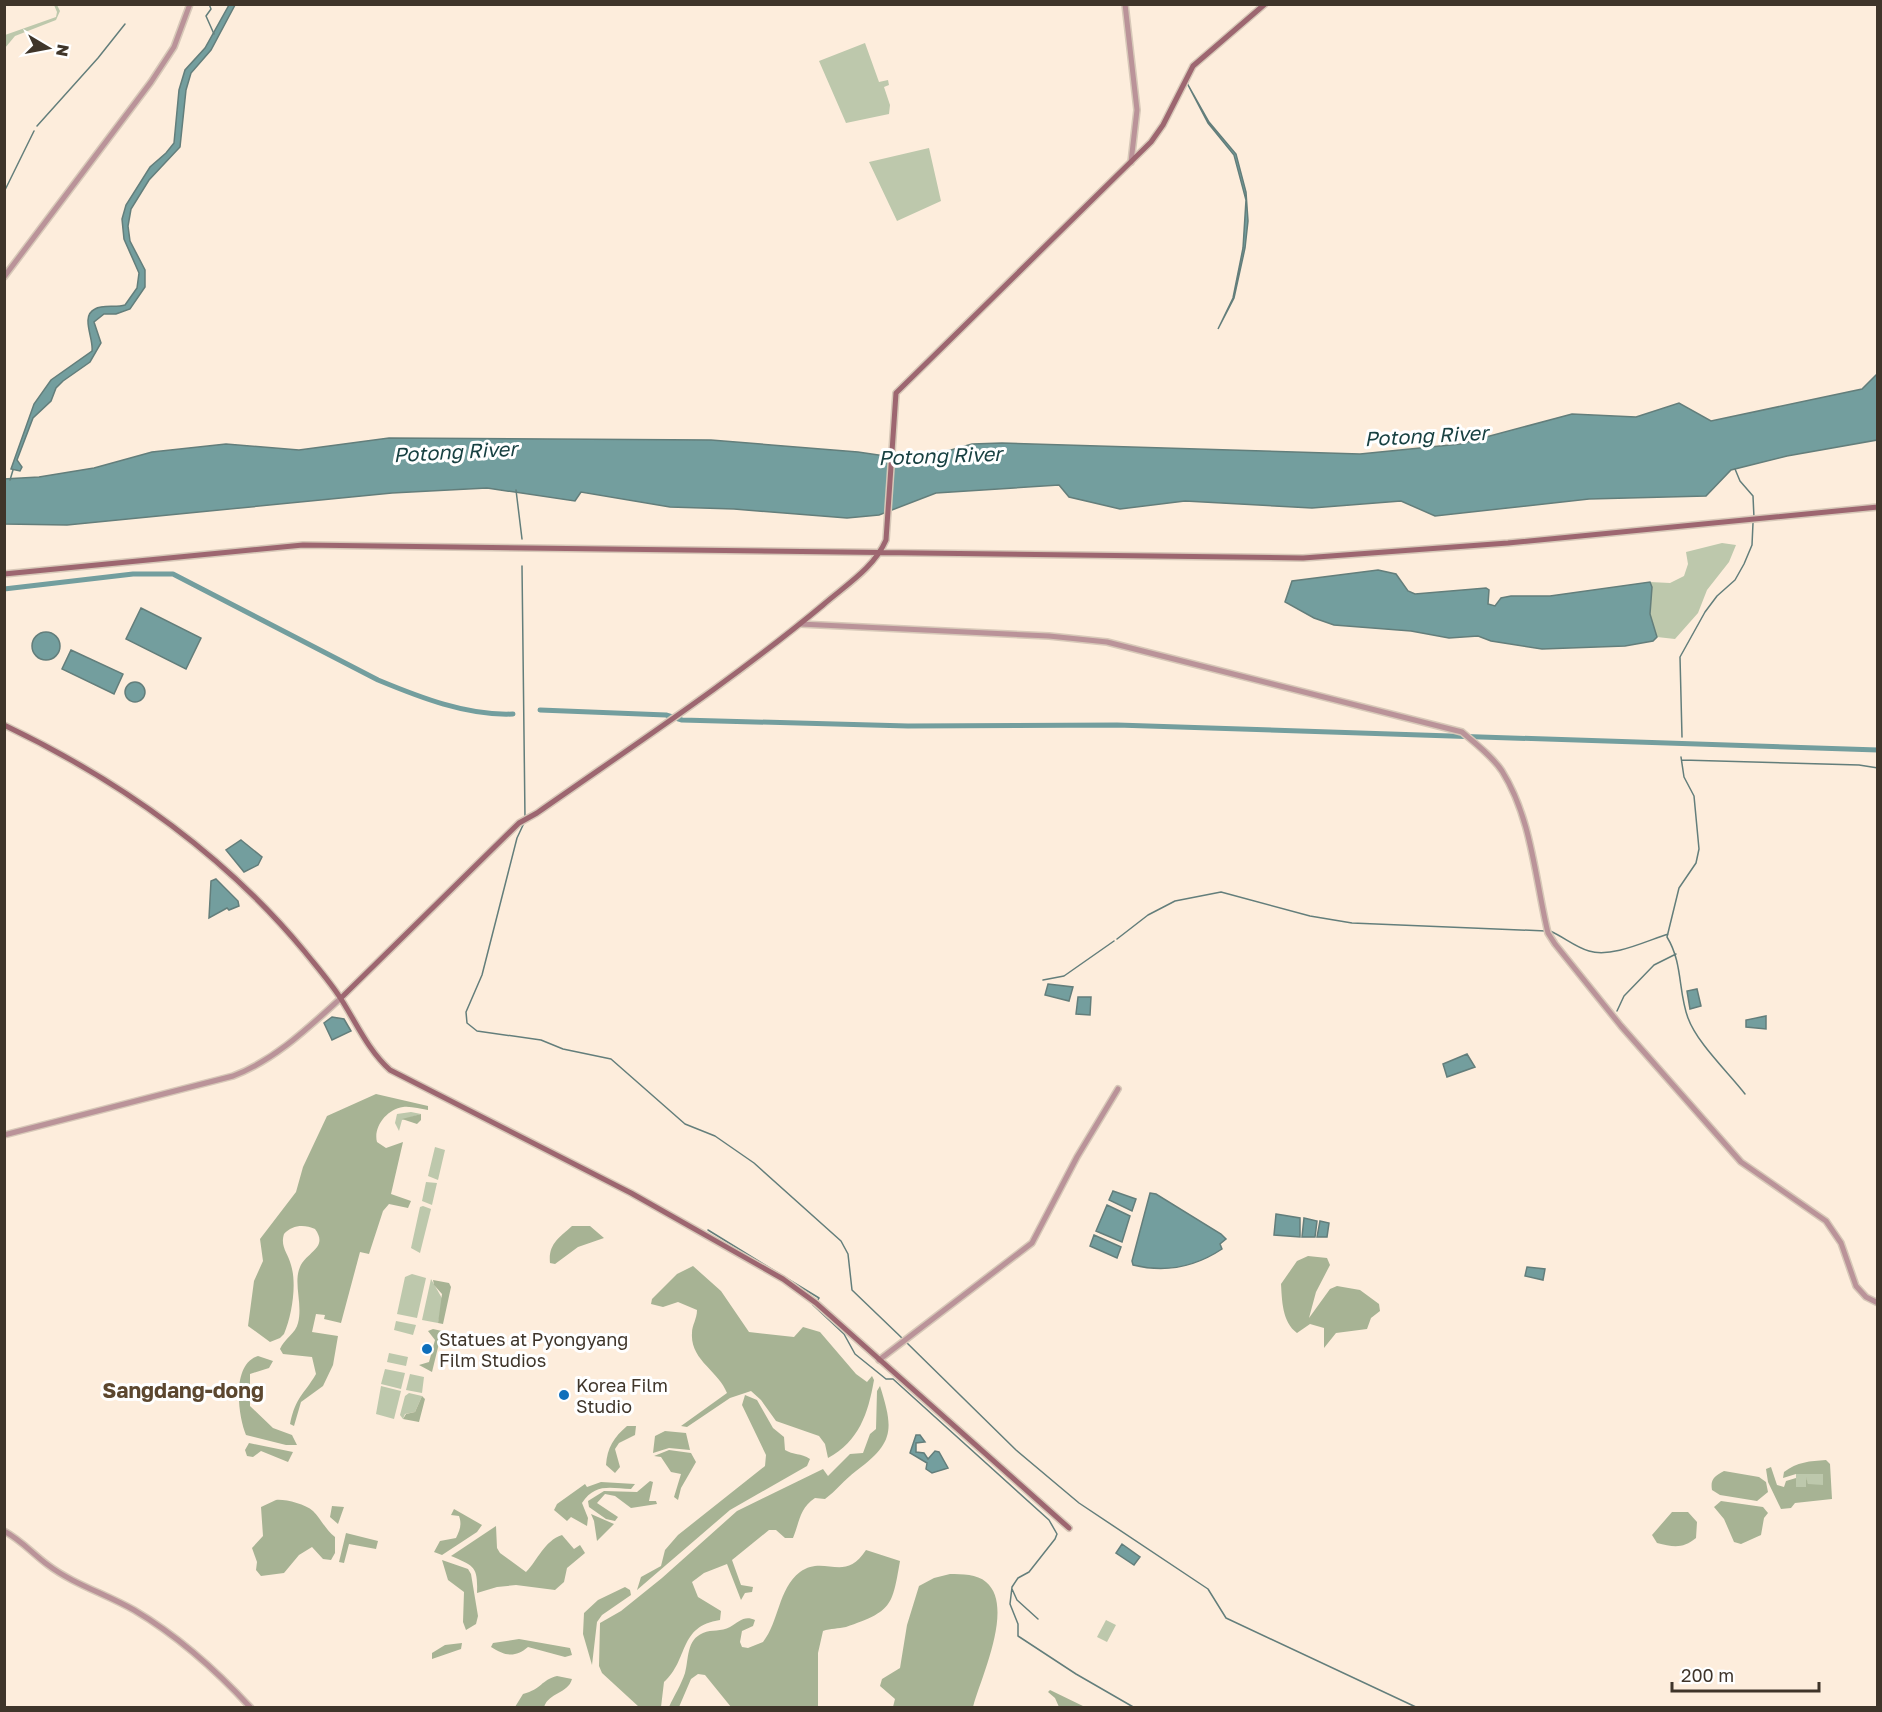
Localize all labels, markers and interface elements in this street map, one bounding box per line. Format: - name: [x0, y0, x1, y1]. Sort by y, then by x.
- north arrow: [18, 18, 78, 78]
- text: N: [52, 43, 74, 58]
- water label: Potong River: [1364, 420, 1492, 451]
- water label: Potong River: [393, 436, 521, 467]
- water label: Potong River: [878, 441, 1005, 470]
- place label: Statues at Pyongyang Film Studios: [439, 1328, 628, 1371]
- marker: Statues at Pyongyang Film Studios: [420, 1342, 434, 1356]
- place label: Korea Film Studio: [576, 1374, 668, 1417]
- district label: Sangdang-dong: [102, 1377, 264, 1403]
- marker: Korea Film Studio: [557, 1388, 571, 1402]
- scale bar: [1672, 1655, 1819, 1693]
- text: 200 m: [1681, 1664, 1734, 1686]

